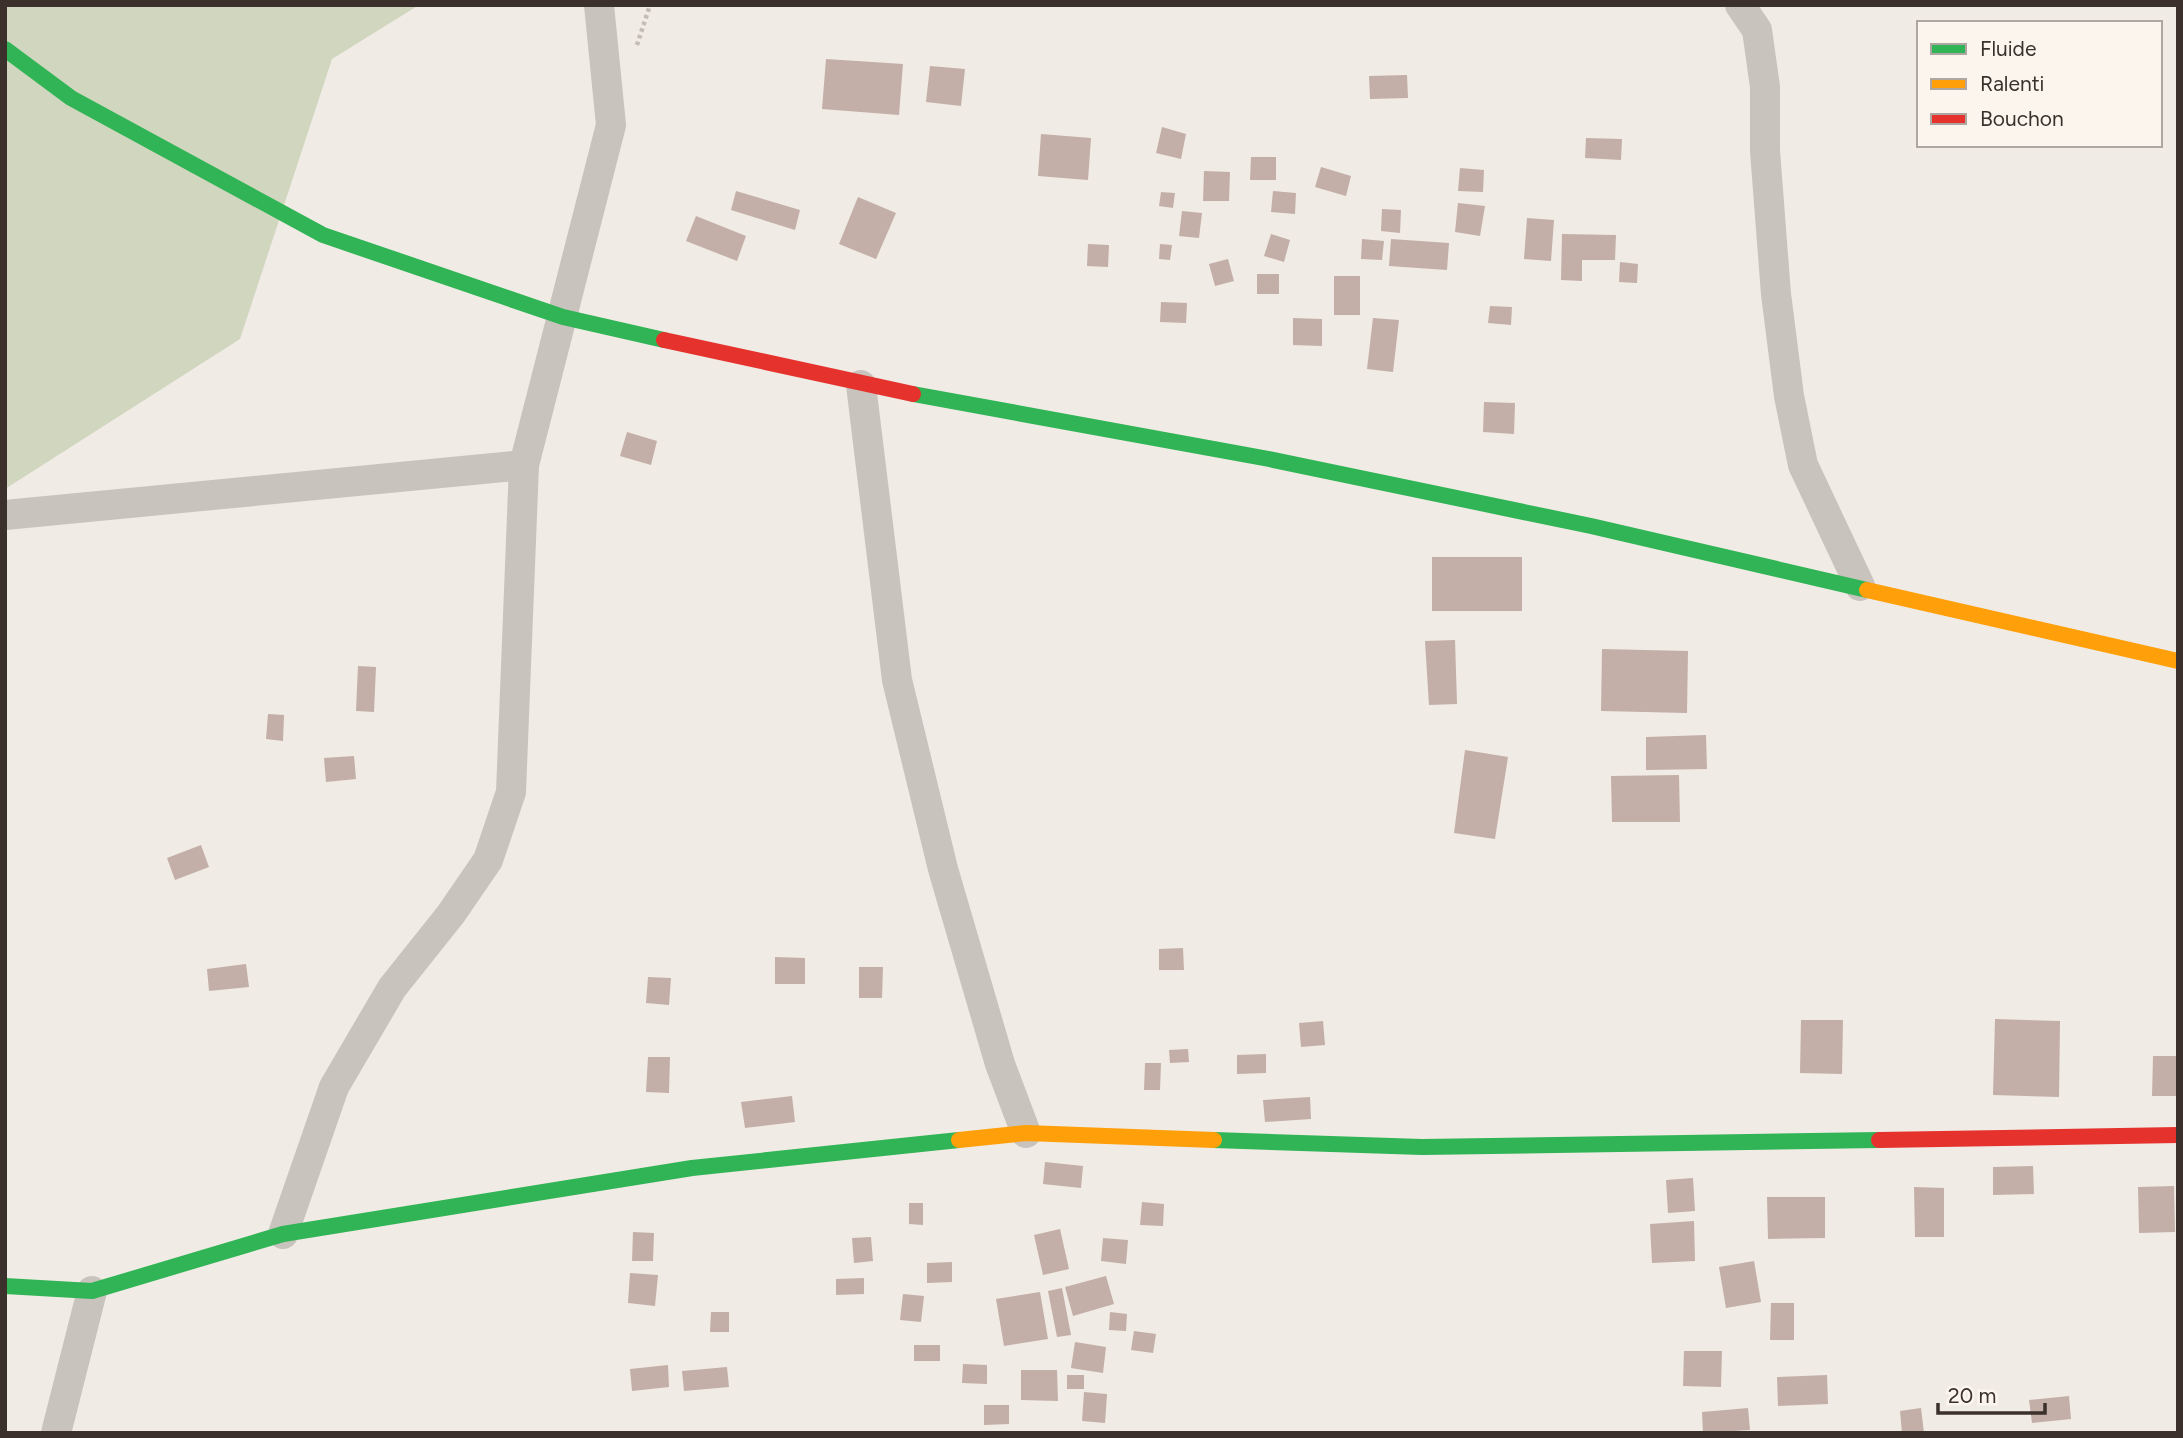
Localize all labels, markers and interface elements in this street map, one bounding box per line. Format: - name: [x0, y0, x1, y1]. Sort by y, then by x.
- legend: [1917, 21, 2162, 147]
- text: Fluide: [1980, 36, 2036, 61]
- text: Ralenti: [1980, 71, 2044, 96]
- text: Bouchon: [1980, 106, 2064, 131]
- scale bar: [1938, 1372, 2045, 1416]
- text: 20 m: [1948, 1383, 1996, 1408]

